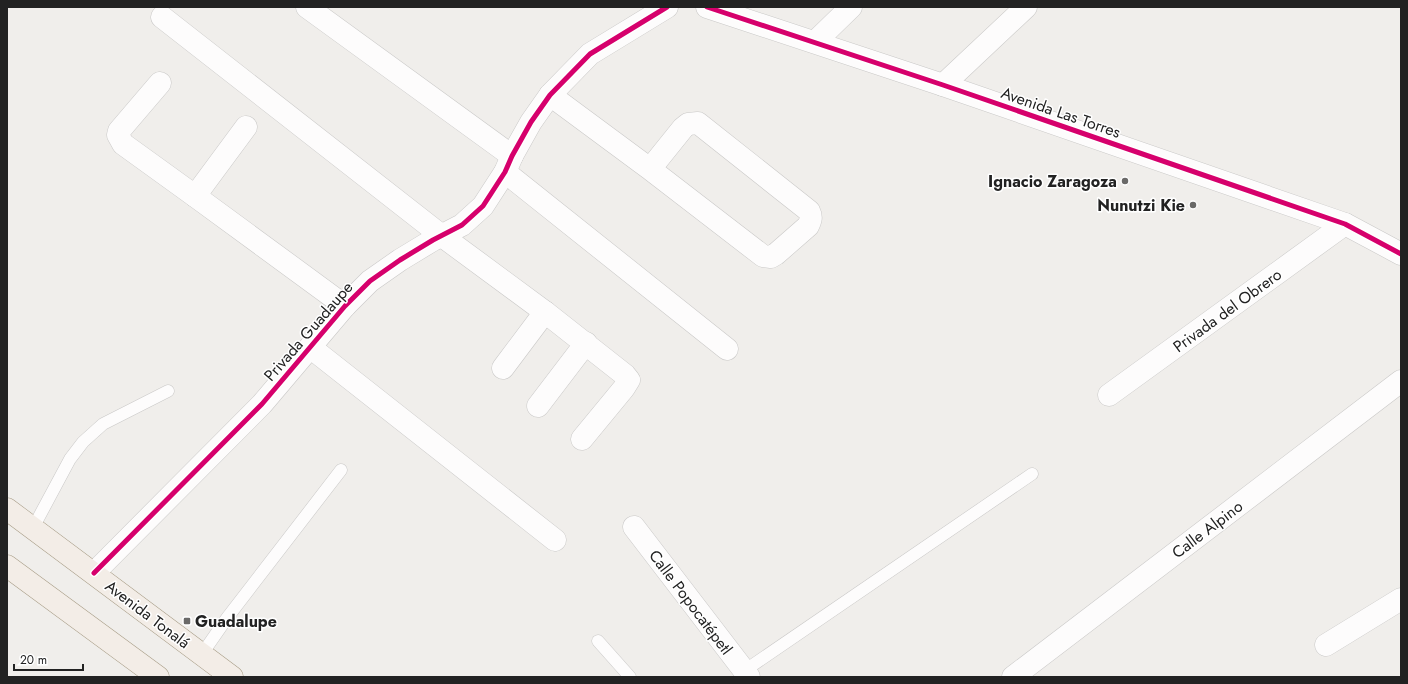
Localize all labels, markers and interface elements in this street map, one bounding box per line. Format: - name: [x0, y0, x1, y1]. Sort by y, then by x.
- street label: Avenida Las Torres: [998, 81, 1124, 144]
- place label: Ignacio Zaragoza: [988, 170, 1117, 193]
- marker: Ignacio Zaragoza: [1120, 176, 1130, 186]
- place label: Nunutzi Kie: [1097, 194, 1185, 217]
- marker: Nunutzi Kie: [1188, 200, 1198, 210]
- street label: Privada del Obrero: [1168, 263, 1287, 358]
- street label: Privada Guadaupe: [259, 276, 358, 386]
- street label: Calle Alpino: [1167, 495, 1248, 564]
- street label: Calle Popocatépetl: [643, 545, 738, 660]
- street label: Avenida Tonalá: [100, 575, 195, 654]
- place label: Guadalupe: [195, 610, 277, 633]
- marker: Guadalupe: [182, 616, 192, 626]
- scale bar: [14, 646, 83, 672]
- text: 20 m: [20, 651, 47, 669]

